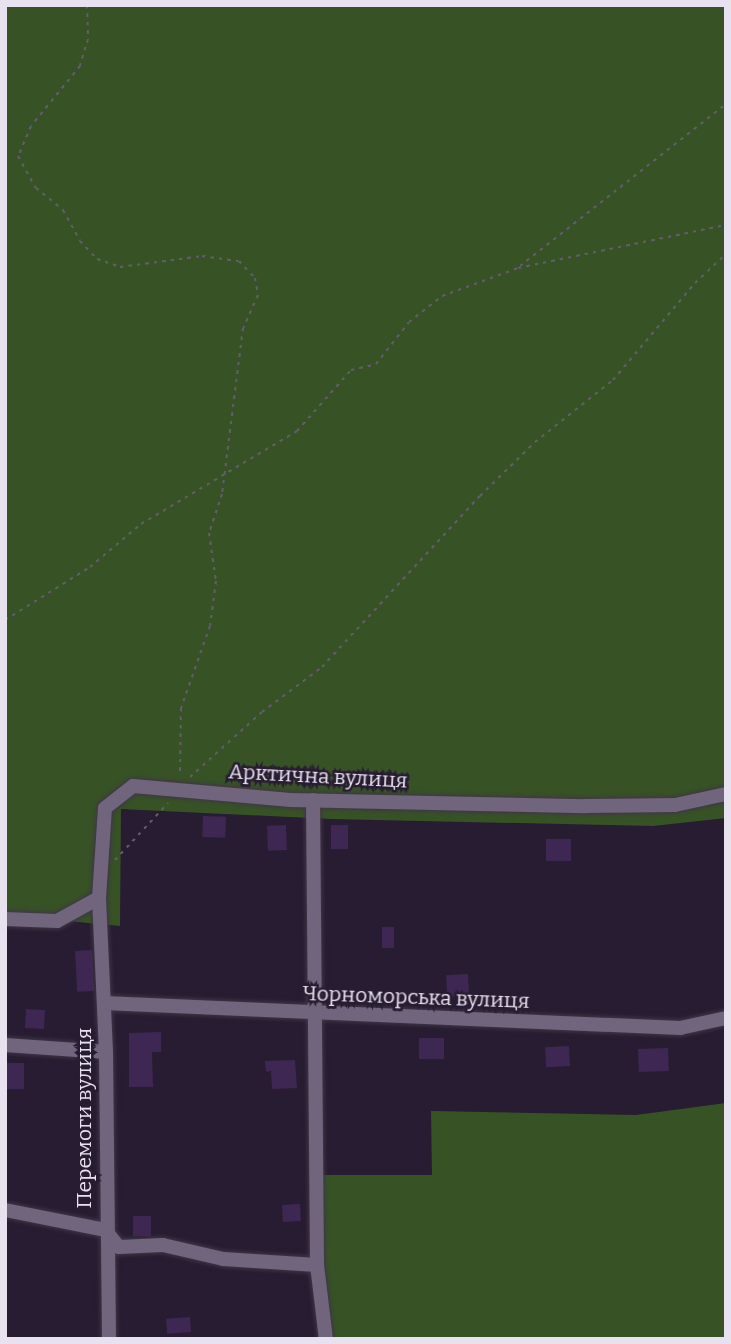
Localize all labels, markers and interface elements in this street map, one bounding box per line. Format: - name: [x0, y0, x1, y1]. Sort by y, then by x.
- street label: Арктична вулиця: [228, 759, 408, 793]
- street label: Чорноморська вулиця: [302, 980, 530, 1014]
- street label: Перемоги вулиця: [71, 1028, 97, 1208]

